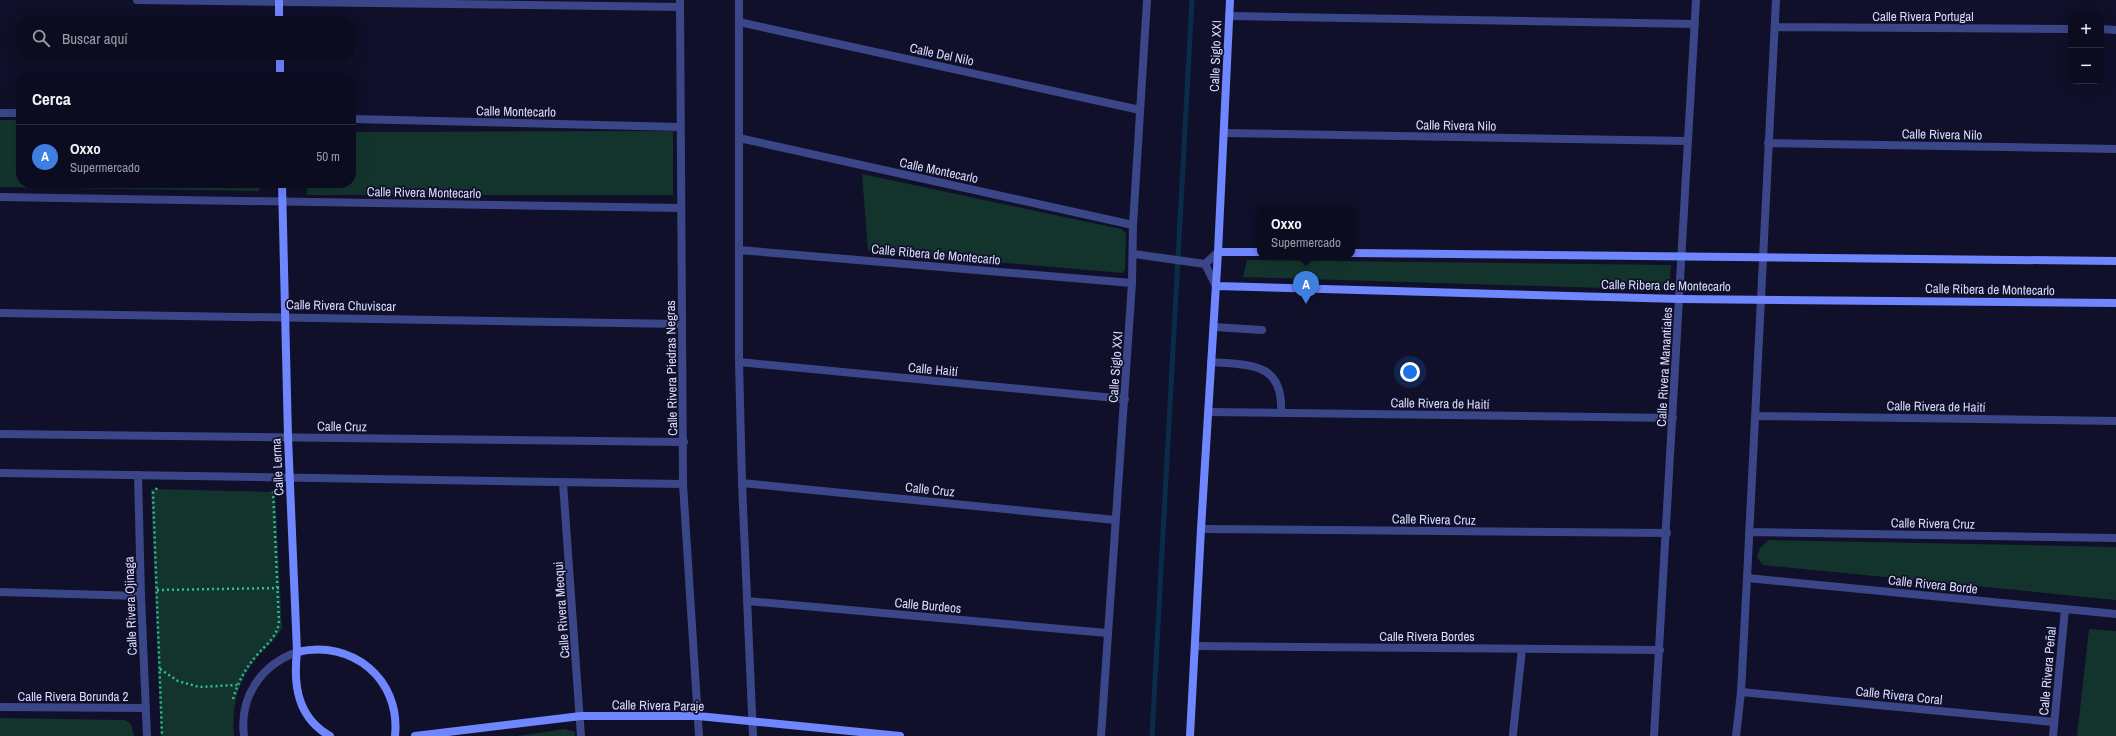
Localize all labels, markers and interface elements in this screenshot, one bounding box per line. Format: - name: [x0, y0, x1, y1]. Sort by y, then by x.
- street label: Calle Rivera Portugal: [1872, 8, 1974, 25]
- map controls: [2068, 12, 2104, 84]
- button: +: [2068, 12, 2104, 48]
- search box: [16, 16, 356, 60]
- street label: Calle Siglo XXI: [1206, 20, 1225, 92]
- icon: search: [30, 27, 52, 49]
- text: Buscar aquí: [62, 28, 128, 49]
- street label: Calle Del Nilo: [908, 39, 976, 70]
- button: −: [2068, 48, 2104, 84]
- text: Cerca: [32, 87, 71, 110]
- street label: Calle Montecarlo: [476, 102, 556, 121]
- street label: Calle Rivera Nilo: [1416, 116, 1496, 135]
- street label: Calle Rivera Nilo: [1902, 125, 1982, 144]
- text: Oxxo: [70, 138, 101, 159]
- text: A: [41, 148, 49, 165]
- text: 50 m: [316, 148, 340, 165]
- street label: Calle Montecarlo: [898, 154, 980, 187]
- text: Supermercado: [70, 159, 140, 176]
- street label: Calle Rivera Montecarlo: [367, 183, 481, 202]
- popup: [1257, 206, 1355, 258]
- text: Oxxo: [1271, 213, 1302, 234]
- text: Supermercado: [1271, 234, 1341, 251]
- street label: Calle Ribera de Montecarlo: [871, 240, 1001, 269]
- pin: A: [1293, 271, 1319, 304]
- street label: Calle Ribera de Montecarlo: [1601, 276, 1731, 295]
- street label: Calle Ribera de Montecarlo: [1925, 280, 2055, 299]
- street label: Calle Rivera Chuviscar: [286, 296, 396, 315]
- street label: Calle Rivera Piedras Negras: [662, 300, 681, 436]
- street label: Calle Rivera Manantiales: [1653, 307, 1676, 427]
- street label: Calle Siglo XXI: [1105, 331, 1126, 403]
- street label: Calle Haití: [907, 359, 960, 380]
- your location: [1400, 362, 1420, 382]
- street label: Calle Rivera de Haití: [1390, 394, 1491, 413]
- street label: Calle Rivera de Haití: [1886, 397, 1987, 416]
- street label: Calle Cruz: [317, 418, 367, 435]
- street label: Calle Lerma: [268, 438, 287, 496]
- street label: Calle Cruz: [904, 478, 956, 501]
- street label: Calle Rivera Cruz: [1392, 510, 1476, 529]
- street label: Calle Rivera Cruz: [1891, 514, 1975, 533]
- street label: Calle Rivera Ojinaga: [120, 556, 141, 656]
- street label: Calle Rivera Meoqui: [550, 561, 573, 659]
- street label: Calle Rivera Borde: [1887, 571, 1979, 598]
- street label: Calle Burdeos: [894, 594, 962, 617]
- street label: Calle Rivera Peñal: [2035, 626, 2060, 716]
- street label: Calle Rivera Bordes: [1379, 628, 1475, 645]
- street label: Calle Rivera Coral: [1855, 682, 1943, 709]
- street label: Calle Rivera Borunda 2: [18, 688, 128, 705]
- street label: Calle Rivera Paraje: [612, 696, 704, 715]

